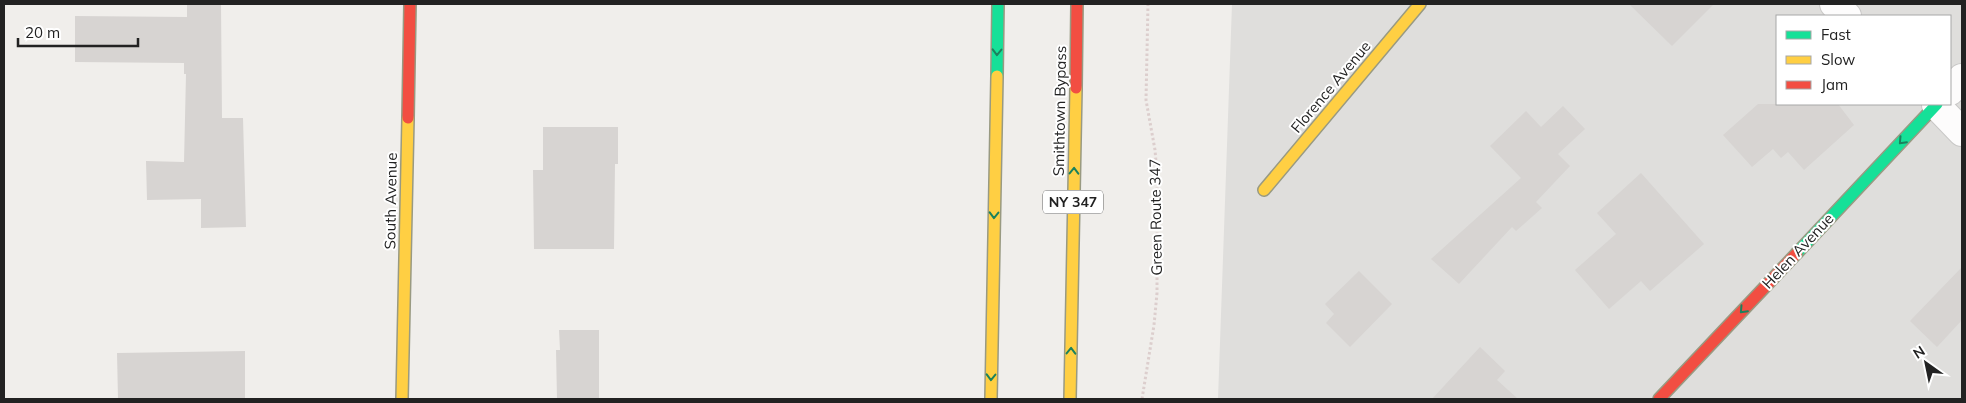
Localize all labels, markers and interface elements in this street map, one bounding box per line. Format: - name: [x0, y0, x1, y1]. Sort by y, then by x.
- scale bar: [18, 15, 138, 47]
- legend: [1776, 15, 1951, 105]
- text: 20 m: [25, 23, 60, 42]
- text: Fast: [1821, 25, 1851, 44]
- street label: Florence Avenue: [1287, 37, 1375, 137]
- street label: Smithtown Bypass: [1049, 46, 1070, 176]
- one-way arrow: [992, 49, 1002, 57]
- text: Slow: [1821, 50, 1855, 69]
- text: Jam: [1821, 75, 1848, 94]
- one-way arrow: [1899, 135, 1908, 144]
- street label: South Avenue: [380, 152, 401, 250]
- street label: Green Route 347: [1145, 158, 1166, 276]
- one-way arrow: [1069, 166, 1079, 174]
- road number: NY 347: [1043, 190, 1103, 213]
- street label: Helen Avenue: [1758, 209, 1837, 292]
- one-way arrow: [989, 212, 999, 219]
- one-way arrow: [1740, 304, 1749, 313]
- north arrow: [1901, 338, 1951, 388]
- text: N: [1910, 342, 1928, 363]
- one-way arrow: [1065, 346, 1076, 354]
- one-way arrow: [986, 374, 997, 382]

